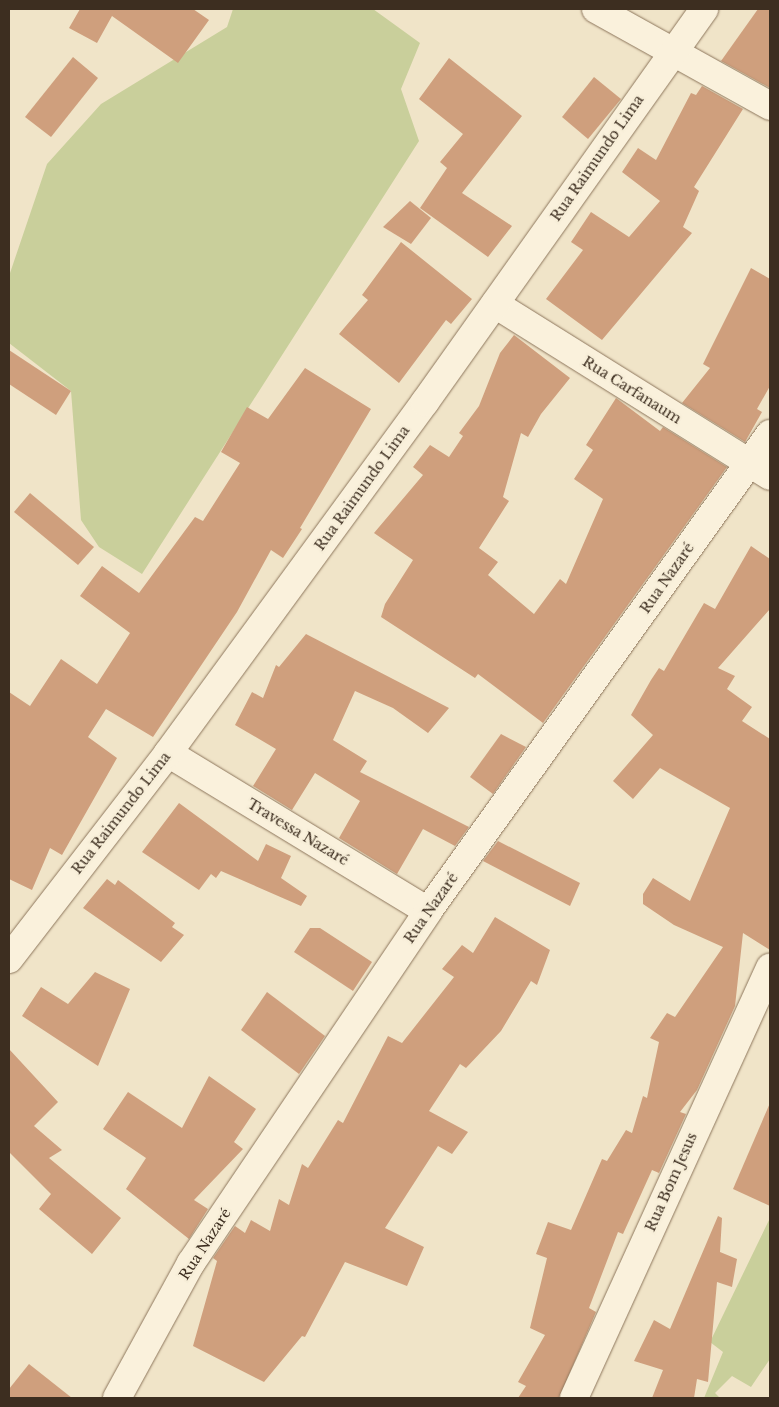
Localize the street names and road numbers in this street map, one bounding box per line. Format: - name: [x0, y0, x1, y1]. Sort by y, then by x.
- street label: Rua Raimundo Lima: [547, 92, 647, 224]
- street label: Rua Carfanaum: [580, 353, 684, 427]
- street label: Rua Raimundo Lima: [311, 422, 413, 554]
- street label: Rua Nazaré: [637, 540, 697, 616]
- street label: Rua Raimundo Lima: [68, 749, 174, 877]
- street label: Travessa Nazaré: [244, 795, 352, 869]
- street label: Rua Nazaré: [401, 870, 461, 946]
- street label: Rua Bom Jesus: [642, 1130, 700, 1234]
- street label: Rua Nazaré: [176, 1205, 234, 1283]

